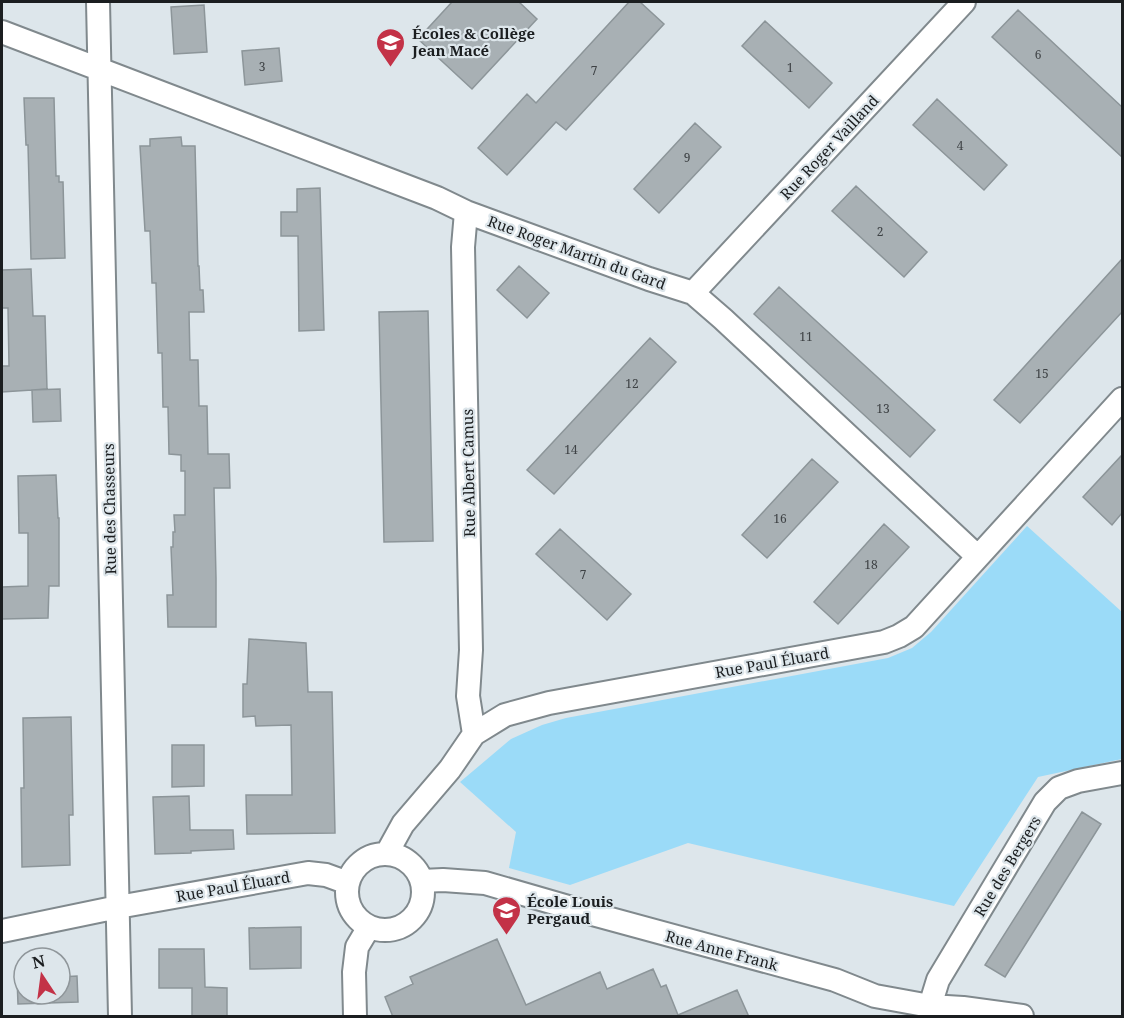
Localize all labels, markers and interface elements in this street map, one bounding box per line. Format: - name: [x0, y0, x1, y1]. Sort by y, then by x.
- place label: Écoles & Collège Jean Macé: [411, 23, 535, 60]
- school or university icon: Écoles & Collège Jean Macé: [375, 26, 407, 68]
- house number: 6: [1035, 46, 1042, 63]
- house number: 3: [259, 58, 266, 75]
- house number: 1: [787, 59, 793, 76]
- house number: 7: [591, 62, 598, 79]
- street label: Rue Roger Vailland: [775, 90, 883, 204]
- house number: 4: [957, 137, 964, 154]
- house number: 9: [684, 149, 690, 166]
- street label: Rue Roger Martin du Gard: [485, 210, 669, 294]
- house number: 2: [877, 223, 883, 240]
- house number: 11: [799, 328, 813, 345]
- house number: 15: [1035, 365, 1049, 382]
- house number: 12: [625, 375, 639, 392]
- house number: 13: [876, 400, 890, 417]
- street label: Rue Albert Camus: [457, 409, 479, 537]
- house number: 14: [564, 441, 578, 458]
- street label: Rue des Chasseurs: [98, 443, 120, 575]
- house number: 16: [773, 510, 787, 527]
- house number: 18: [864, 556, 878, 573]
- house number: 7: [580, 566, 587, 583]
- street label: Rue Paul Éluard: [714, 642, 830, 682]
- street label: Rue des Bergers: [969, 812, 1045, 920]
- street label: Rue Paul Éluard: [175, 866, 291, 906]
- place label: École Louis Pergaud: [527, 891, 613, 928]
- school or university icon: École Louis Pergaud: [490, 894, 522, 936]
- street label: Rue Anne Frank: [664, 925, 781, 975]
- north arrow: [12, 946, 72, 1006]
- text: N: [30, 949, 48, 974]

